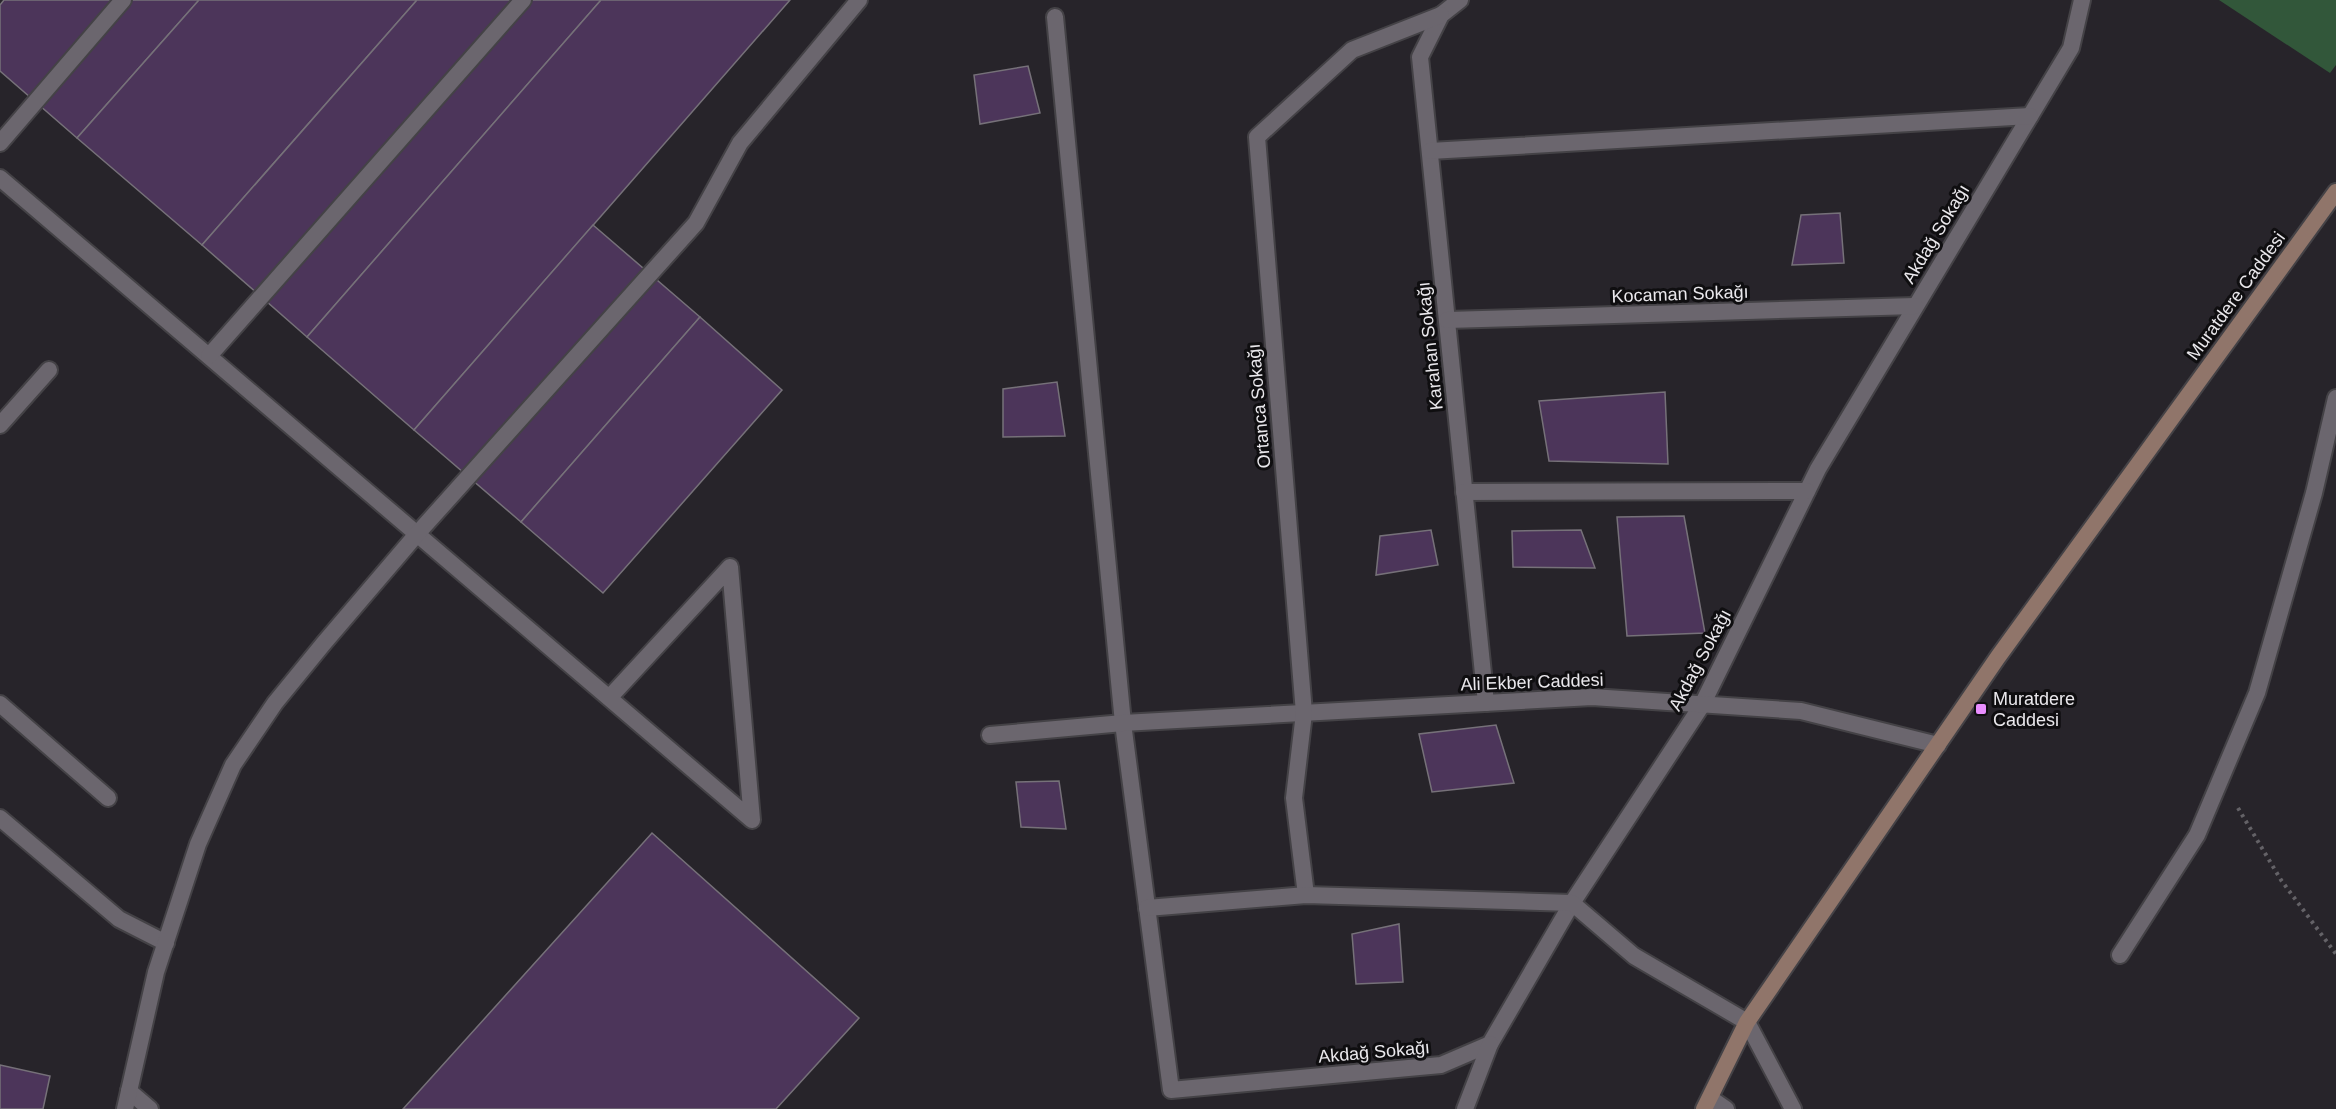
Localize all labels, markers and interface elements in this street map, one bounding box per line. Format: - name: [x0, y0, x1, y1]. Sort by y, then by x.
- street label: Akdağ Sokağı: [1899, 181, 1973, 287]
- street label: Muratdere Caddesi: [2183, 228, 2289, 364]
- street label: Karahan Sokağı: [1413, 281, 1447, 411]
- street label: Kocaman Sokağı: [1611, 282, 1749, 306]
- street label: Ortanca Sokağı: [1244, 343, 1274, 469]
- street label: Akdağ Sokağı: [1665, 606, 1735, 714]
- street label: Ali Ekber Caddesi: [1460, 670, 1604, 694]
- place label: Muratdere Caddesi: [1993, 689, 2075, 730]
- marker: Muratdere Caddesi: [1974, 702, 1988, 716]
- street label: Akdağ Sokağı: [1317, 1037, 1431, 1067]

